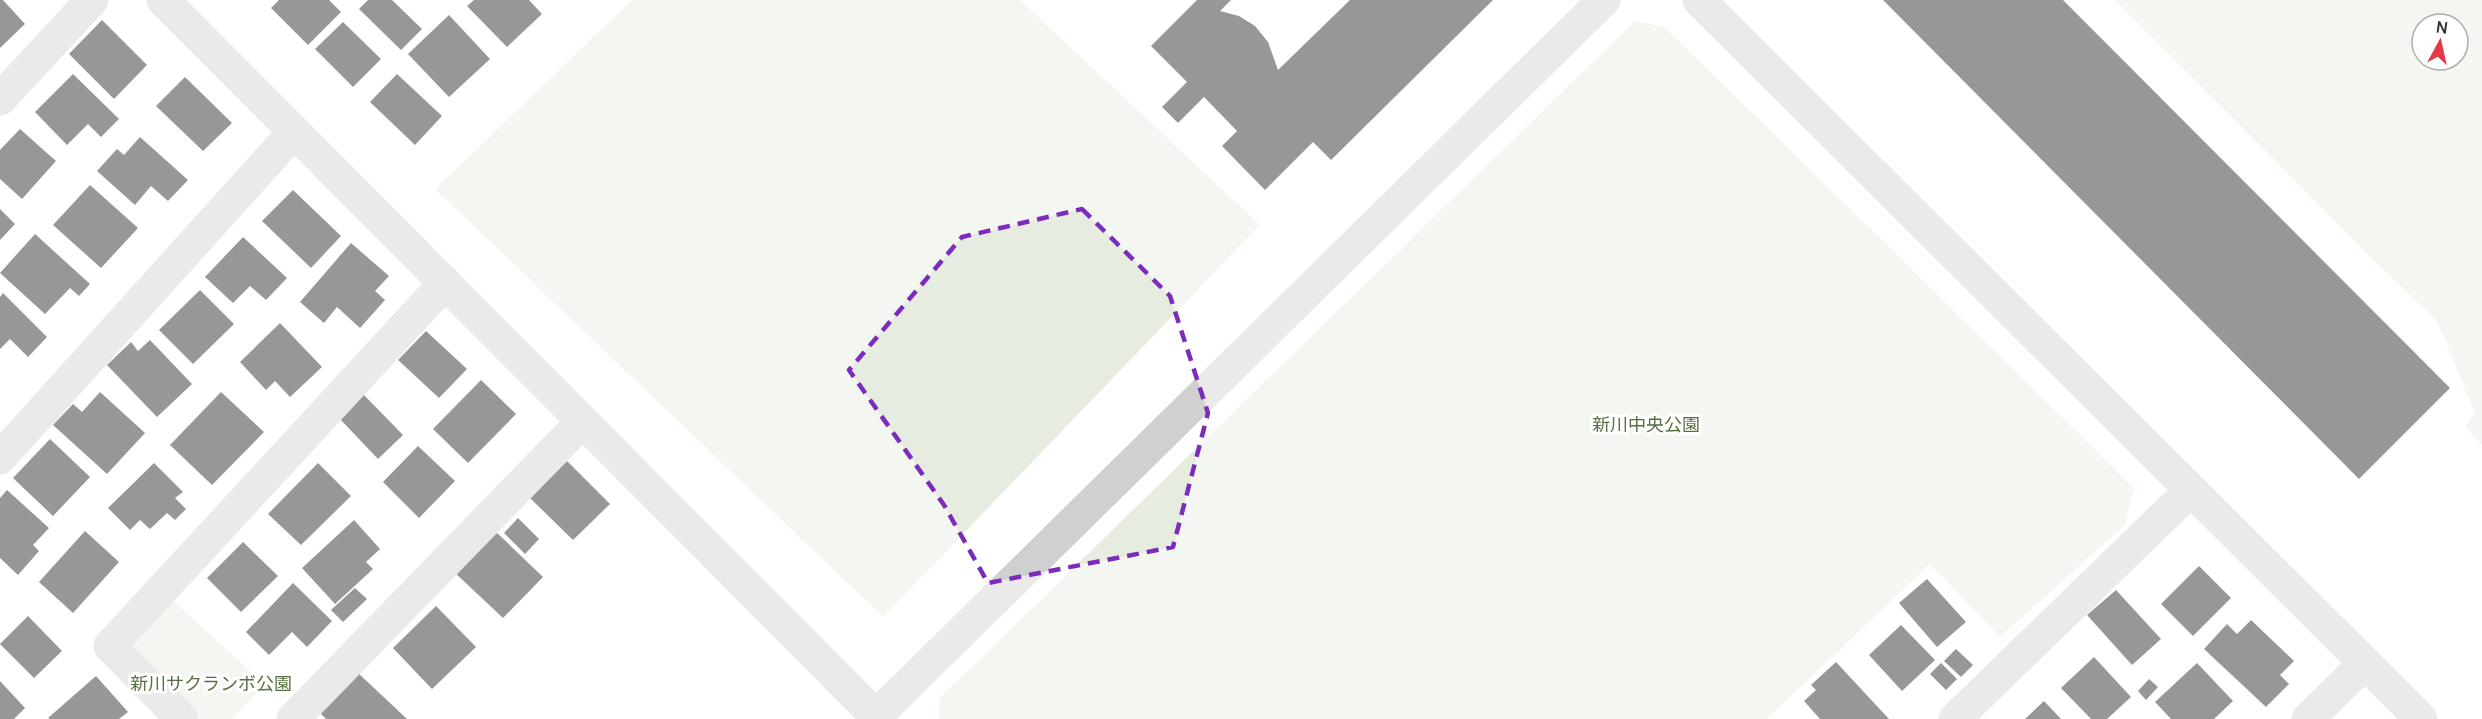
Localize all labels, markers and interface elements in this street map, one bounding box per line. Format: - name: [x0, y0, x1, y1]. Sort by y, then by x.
- north arrow: [2410, 12, 2470, 72]
- text: N: [2435, 15, 2449, 39]
- park label: 新川中央公園: [1592, 412, 1700, 436]
- park label: 新川サクランボ公園: [130, 671, 292, 695]

